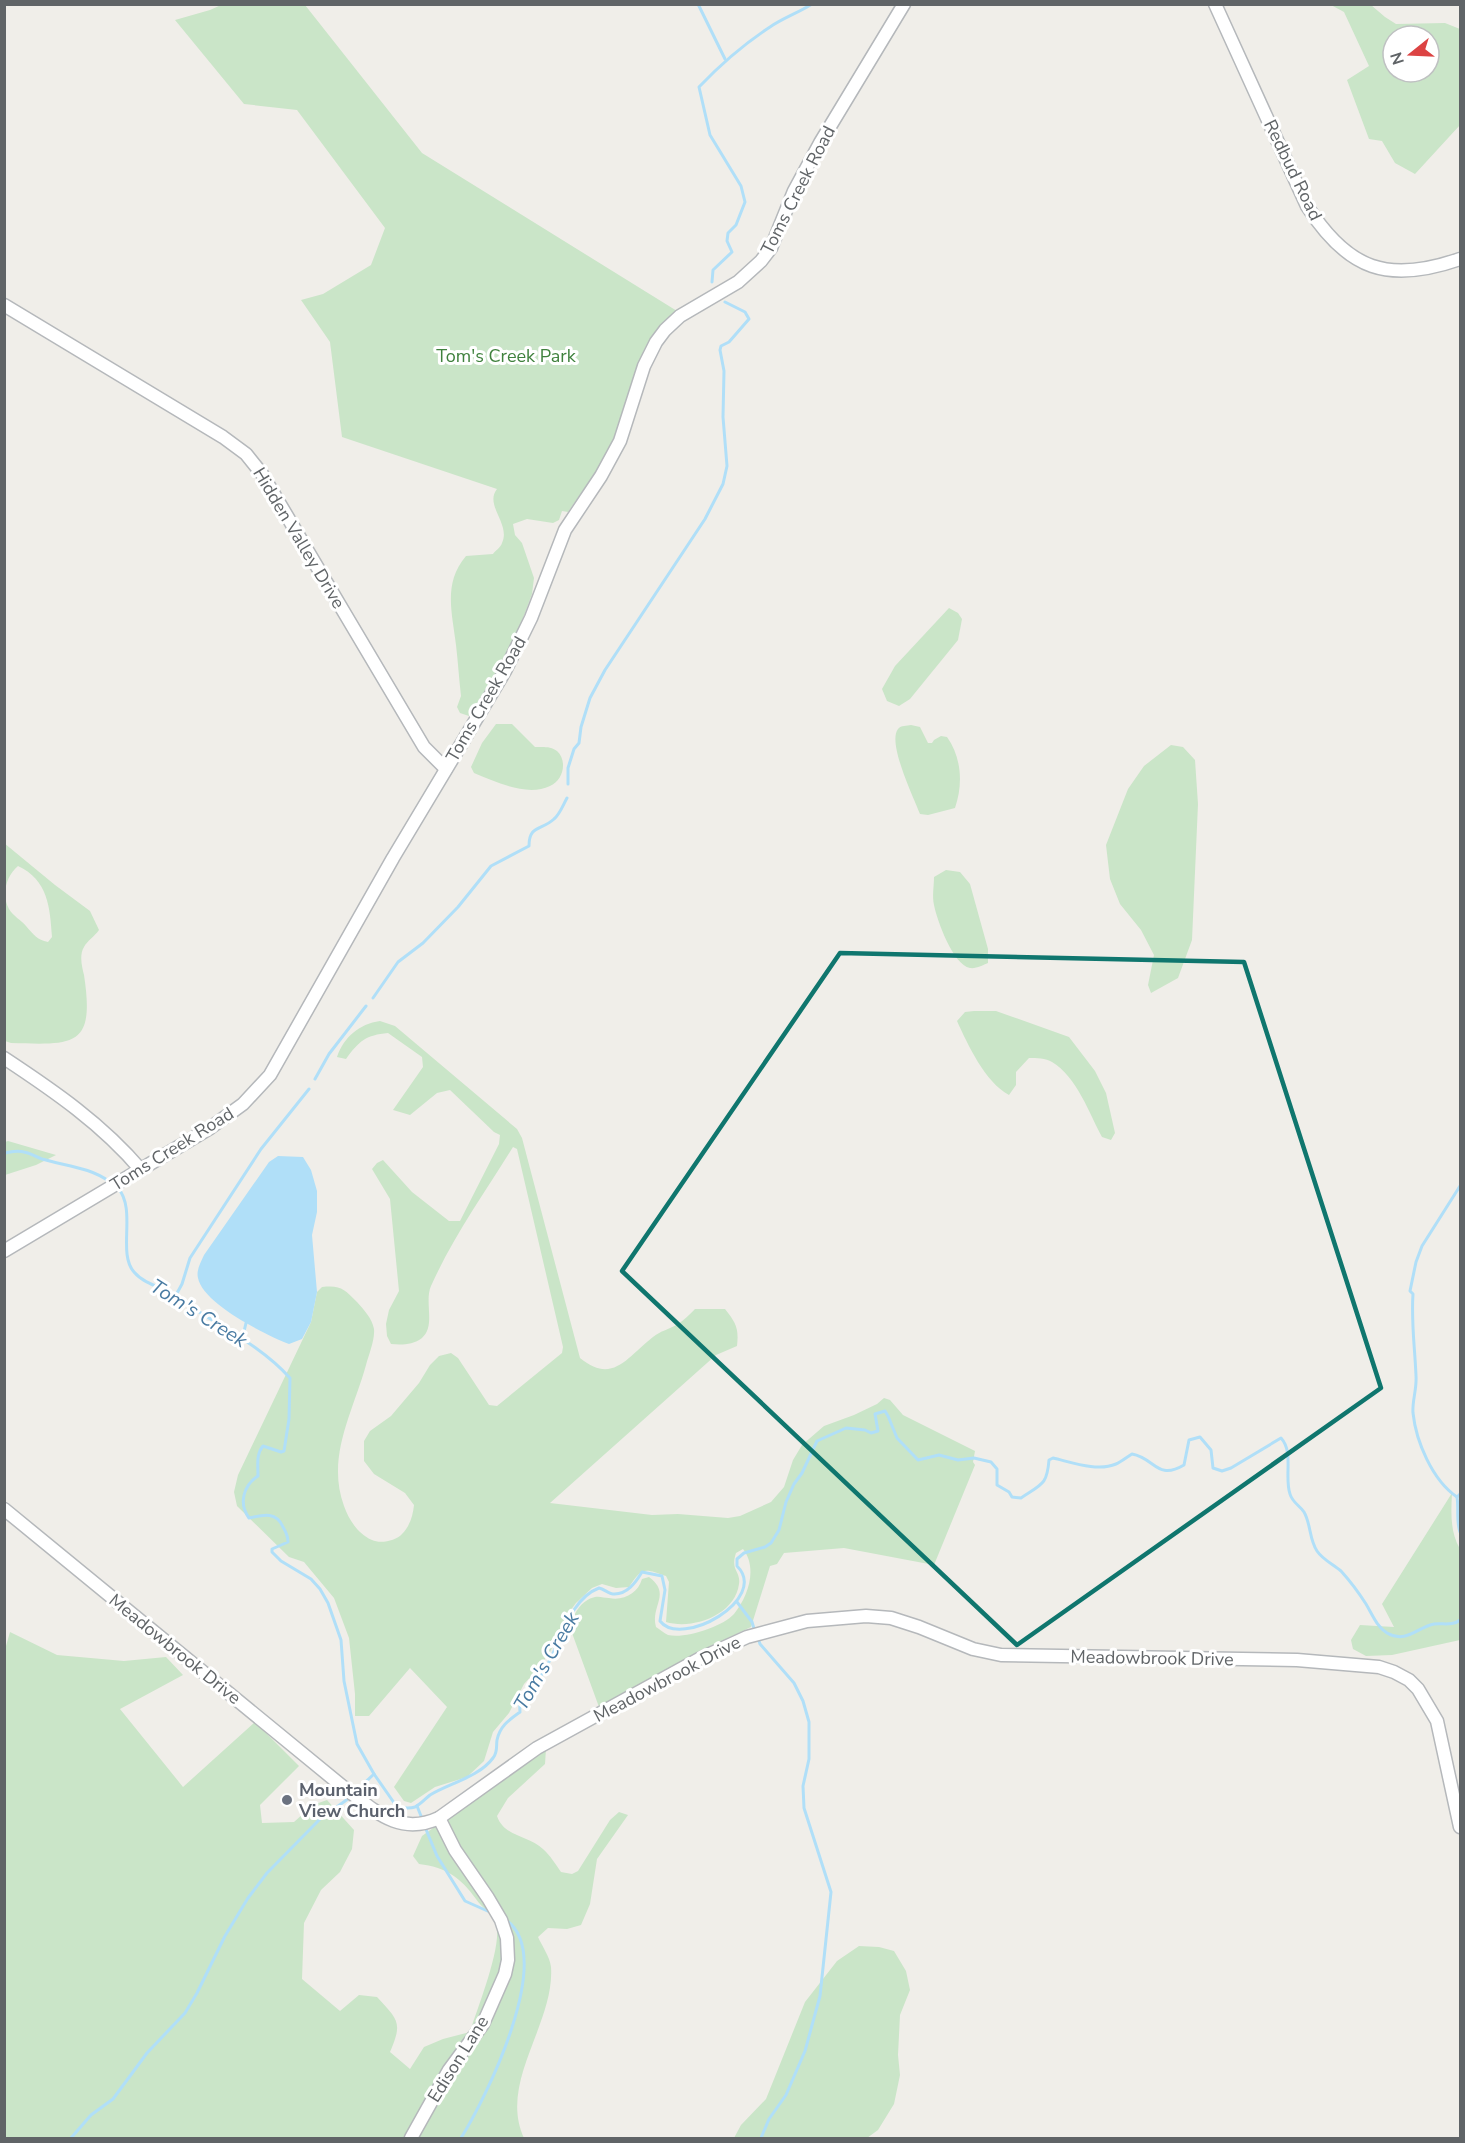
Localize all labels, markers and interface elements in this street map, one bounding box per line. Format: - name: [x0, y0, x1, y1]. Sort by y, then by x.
- north arrow: [1381, 24, 1441, 84]
- text: N: [1385, 49, 1410, 67]
- street label: Redbud Road: [1258, 116, 1328, 224]
- street label: Toms Creek Road: [755, 122, 841, 258]
- park label: Tom's Creek Park: [436, 344, 577, 368]
- street label: Hidden Valley Drive: [247, 463, 351, 613]
- street label: Toms Creek Road: [440, 632, 532, 766]
- street label: Toms Creek Road: [106, 1101, 238, 1197]
- water label: Tom's Creek: [145, 1273, 253, 1354]
- street label: Meadowbrook Drive: [104, 1588, 246, 1710]
- water label: Tom's Creek: [507, 1606, 586, 1716]
- street label: Meadowbrook Drive: [589, 1630, 745, 1728]
- street label: Meadowbrook Drive: [1070, 1645, 1234, 1671]
- place label: Mountain View Church: [298, 1778, 405, 1823]
- marker: Mountain View Church: [280, 1793, 294, 1807]
- street label: Edison Lane: [422, 2011, 494, 2107]

